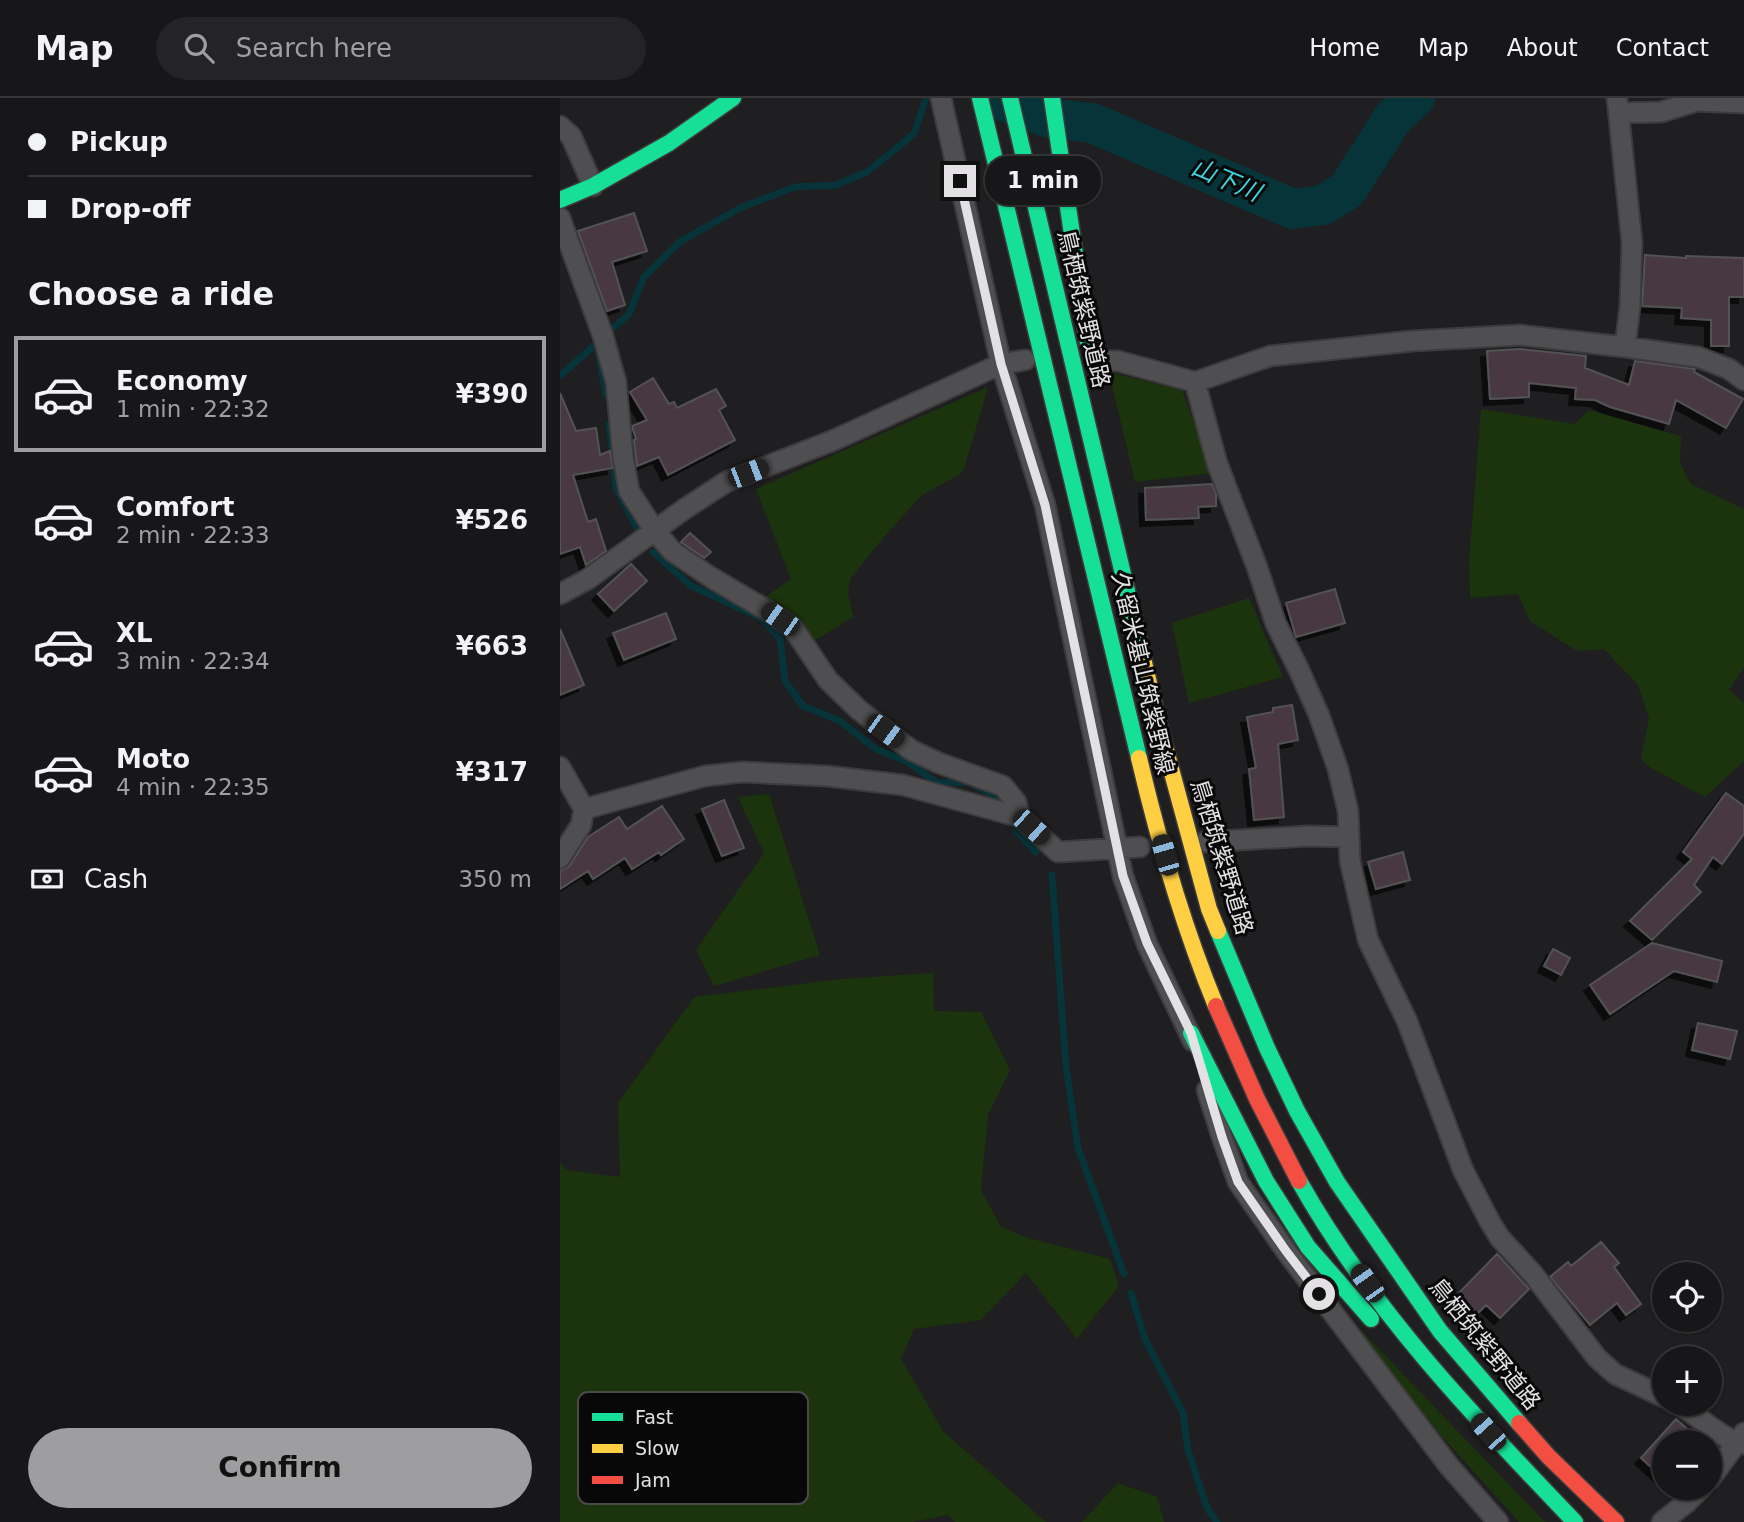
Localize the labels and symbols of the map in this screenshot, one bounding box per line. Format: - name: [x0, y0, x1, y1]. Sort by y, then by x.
- water label: 山下川: [1187, 153, 1267, 208]
- callout: 1 min: [984, 156, 1100, 206]
- route end: [944, 165, 976, 197]
- street label: 鳥栖筑紫野道路: [1053, 228, 1115, 390]
- car: [725, 456, 772, 490]
- street label: 久留米基山筑紫野線: [1107, 569, 1179, 777]
- car: [757, 598, 804, 640]
- car: [862, 710, 909, 752]
- street label: 鳥栖筑紫野道路: [1186, 776, 1258, 938]
- car: [1009, 805, 1054, 849]
- car: [1150, 832, 1181, 878]
- car: [1347, 1260, 1388, 1306]
- street label: 鳥栖筑紫野道路: [1424, 1273, 1546, 1415]
- route start: [1303, 1278, 1335, 1310]
- legend: [578, 1392, 808, 1504]
- text: Fast: [635, 1406, 673, 1428]
- car: [1467, 1409, 1510, 1455]
- text: Slow: [635, 1437, 680, 1459]
- text: Jam: [634, 1469, 671, 1491]

